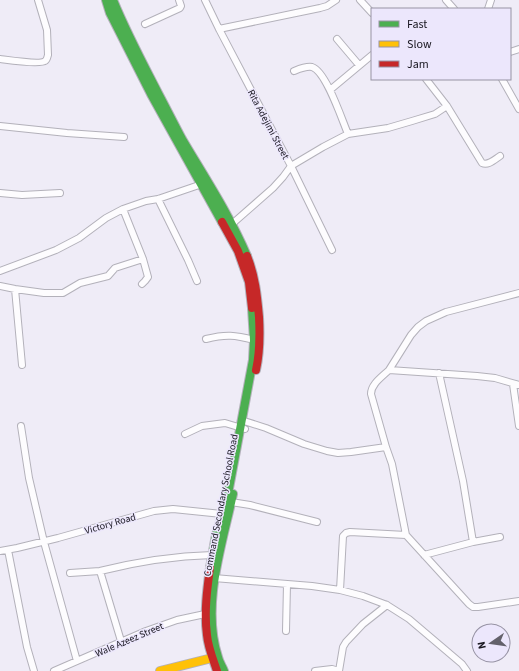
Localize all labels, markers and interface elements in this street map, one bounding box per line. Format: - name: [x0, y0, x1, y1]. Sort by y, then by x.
- legend: [371, 8, 511, 80]
- text: Fast: [407, 16, 427, 33]
- text: Slow: [407, 36, 432, 53]
- text: Jam: [407, 56, 429, 73]
- street label: Rita Adejimi Street: [244, 87, 293, 162]
- street label: Command Secondary School Road: [200, 433, 242, 577]
- street label: Victory Road: [83, 510, 137, 538]
- street label: Wale Azeez Street: [93, 619, 166, 661]
- north arrow: [471, 623, 511, 663]
- text: N: [474, 640, 490, 650]

